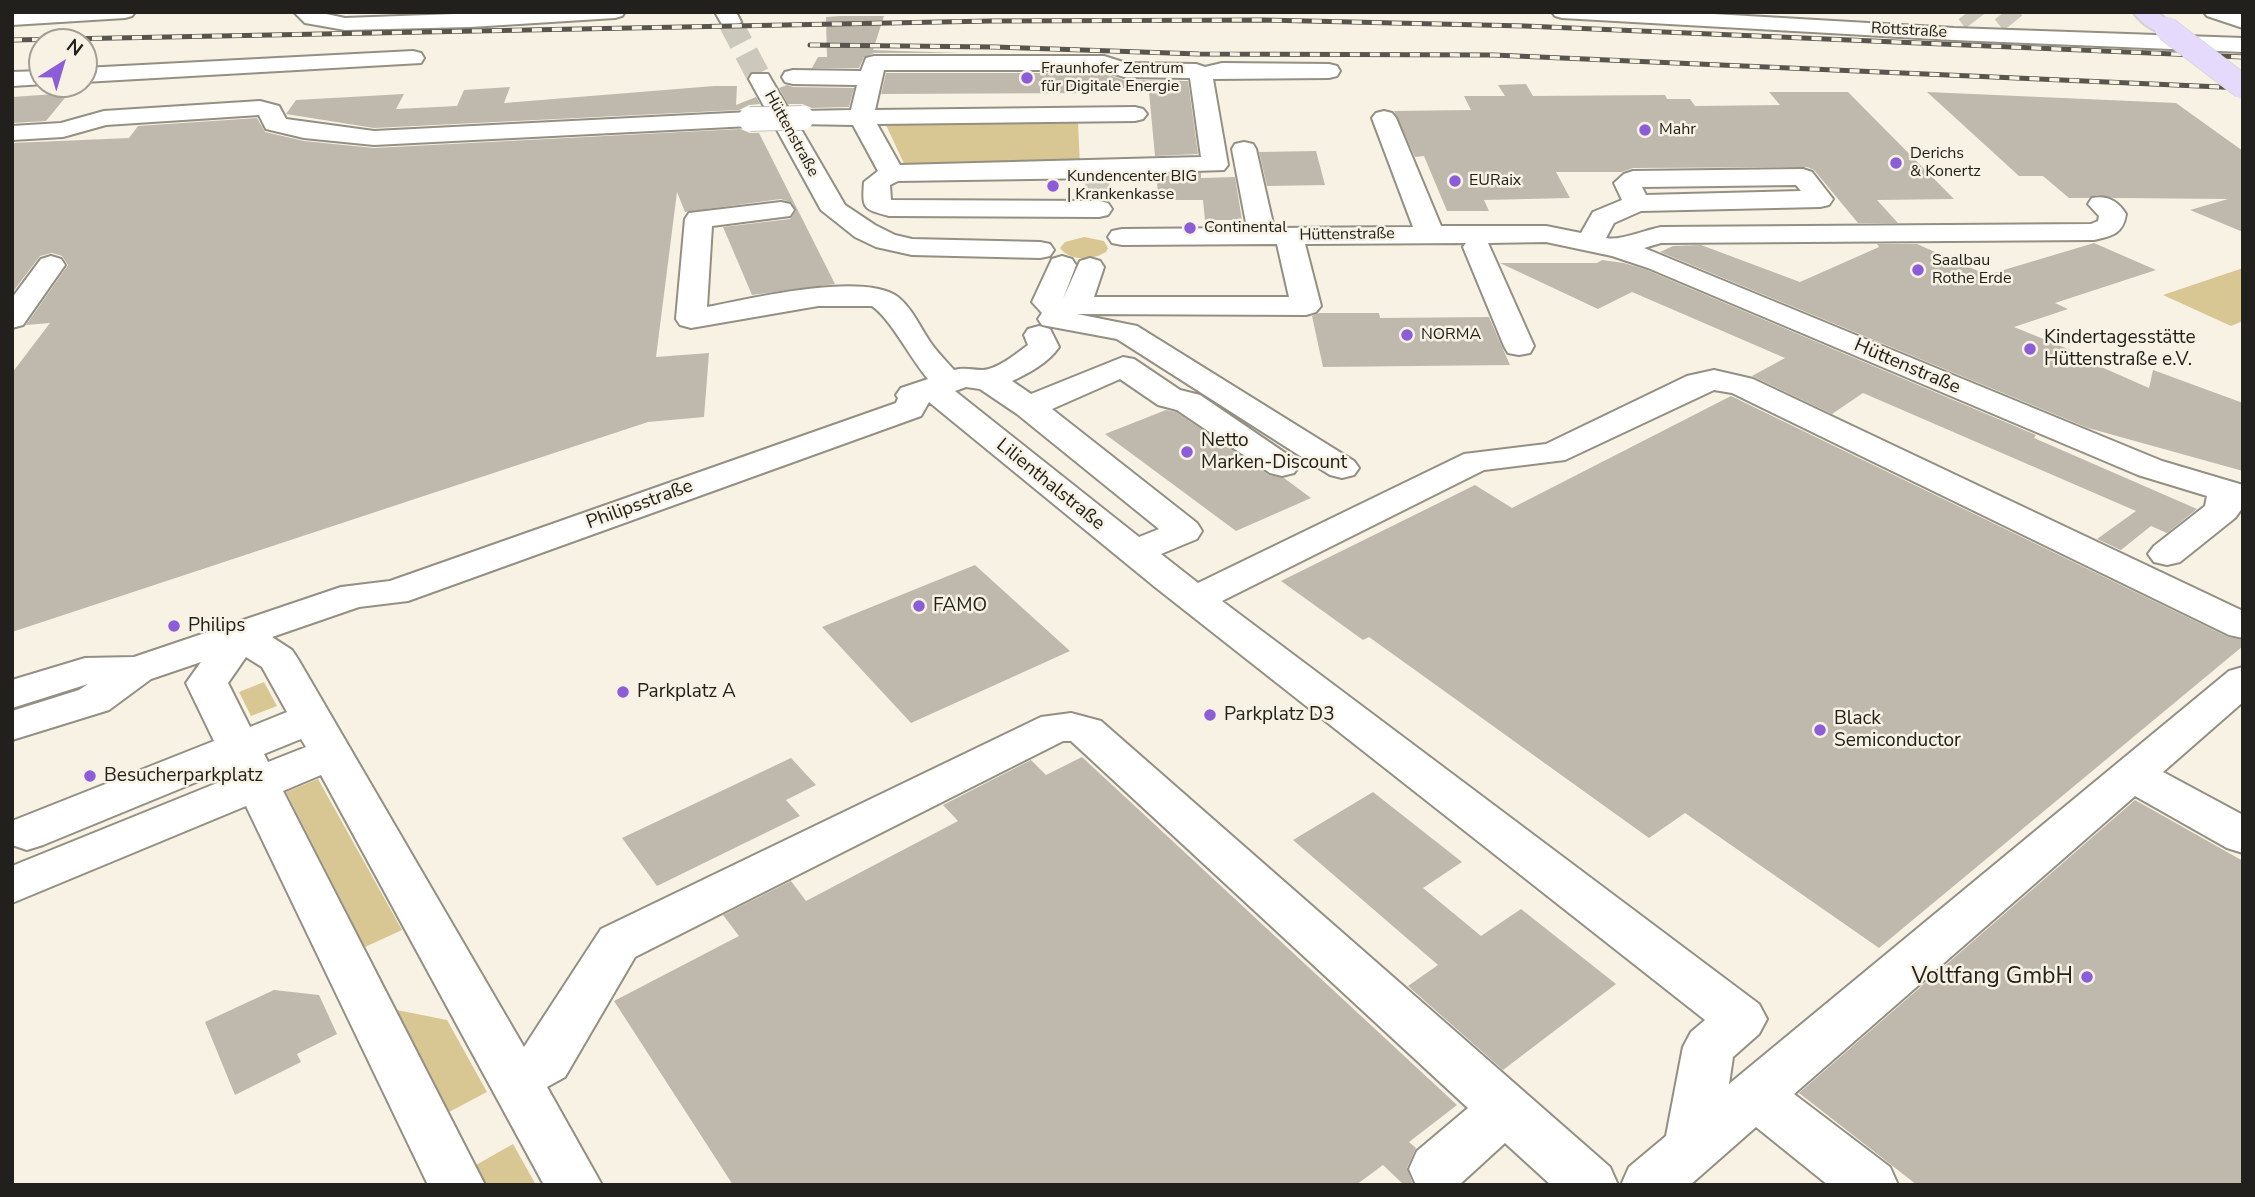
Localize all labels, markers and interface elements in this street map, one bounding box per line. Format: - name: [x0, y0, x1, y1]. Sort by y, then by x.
- street label: Rottstraße: [1871, 19, 1947, 43]
- north arrow: [28, 28, 98, 98]
- text: N: [61, 33, 88, 62]
- place label: Fraunhofer Zentrum für Digitale Energie: [1041, 59, 1184, 97]
- marker: Fraunhofer Zentrum für Digitale Energie: [1019, 70, 1035, 86]
- street label: Hüttenstraße: [759, 88, 823, 180]
- place label: Mahr: [1659, 120, 1696, 140]
- marker: Mahr: [1637, 122, 1653, 138]
- place label: Derichs & Konertz: [1910, 144, 1981, 182]
- marker: Derichs & Konertz: [1888, 155, 1904, 171]
- place label: Kundencenter BIG | Krankenkasse: [1067, 167, 1197, 205]
- place label: EURaix: [1469, 171, 1521, 191]
- marker: EURaix: [1447, 173, 1463, 189]
- marker: Kundencenter BIG | Krankenkasse: [1045, 178, 1061, 194]
- place label: Continental: [1204, 218, 1287, 238]
- marker: Continental: [1182, 220, 1198, 236]
- street label: Hüttenstraße: [1299, 225, 1395, 245]
- place label: Saalbau Rothe Erde: [1932, 251, 2011, 289]
- marker: Saalbau Rothe Erde: [1910, 262, 1926, 278]
- place label: NORMA: [1421, 325, 1481, 345]
- marker: NORMA: [1399, 327, 1415, 343]
- place label: Kindertagesstätte Hüttenstraße e.V.: [2044, 327, 2195, 371]
- street label: Hüttenstraße: [1850, 334, 1964, 400]
- marker: Kindertagesstätte Hüttenstraße e.V.: [2022, 341, 2038, 357]
- place label: Netto Marken-Discount: [1201, 430, 1347, 474]
- street label: Lilienthalstraße: [991, 434, 1109, 536]
- marker: Netto Marken-Discount: [1179, 444, 1195, 460]
- street label: Philipsstraße: [584, 475, 696, 535]
- place label: FAMO: [933, 595, 987, 617]
- marker: FAMO: [911, 598, 927, 614]
- place label: Philips: [188, 615, 245, 637]
- marker: Philips: [166, 618, 182, 634]
- place label: Parkplatz A: [637, 681, 736, 703]
- marker: Parkplatz A: [615, 684, 631, 700]
- place label: Parkplatz D3: [1224, 704, 1335, 726]
- marker: Parkplatz D3: [1202, 707, 1218, 723]
- place label: Black Semiconductor: [1834, 708, 1961, 752]
- marker: Black Semiconductor: [1812, 722, 1828, 738]
- place label: Besucherparkplatz: [104, 765, 263, 787]
- marker: Besucherparkplatz: [82, 768, 98, 784]
- place label: Voltfang GmbH: [1912, 963, 2073, 991]
- marker: Voltfang GmbH: [2079, 969, 2095, 985]

